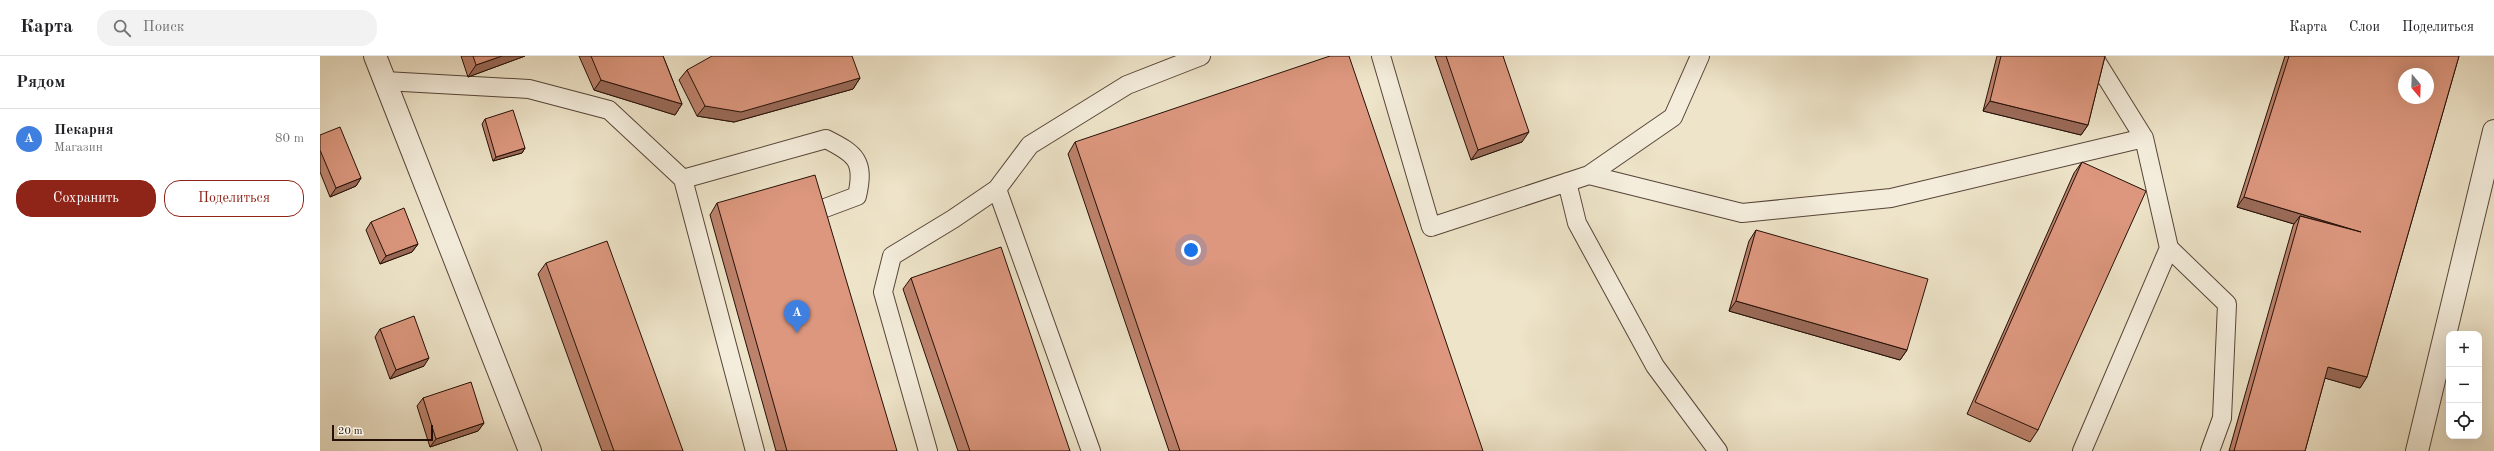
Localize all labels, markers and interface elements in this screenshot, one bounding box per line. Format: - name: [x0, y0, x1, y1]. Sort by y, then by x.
- search box: [97, 10, 377, 46]
- icon: search: [111, 17, 133, 39]
- text: Карта: [20, 18, 73, 37]
- text: Поиск: [143, 20, 184, 35]
- text: Карта: [2289, 20, 2327, 34]
- text: Слои: [2349, 20, 2380, 34]
- text: Поделиться: [2402, 20, 2474, 34]
- north arrow: [2398, 68, 2434, 104]
- text: Рядом: [16, 74, 65, 91]
- text: Пекарня: [54, 123, 113, 138]
- text: A: [24, 132, 34, 145]
- text: 80 m: [275, 132, 304, 145]
- text: Магазин: [54, 141, 103, 154]
- button: Сохранить: [16, 180, 156, 217]
- button: Поделиться: [164, 180, 304, 217]
- your location: [1181, 240, 1201, 260]
- pin: A: [784, 300, 810, 333]
- map controls: [2446, 331, 2482, 439]
- button: +: [2446, 331, 2482, 367]
- button: −: [2446, 367, 2482, 403]
- button: locate: [2446, 403, 2482, 439]
- scale bar: [332, 423, 433, 442]
- text: 20 m: [338, 426, 363, 437]

